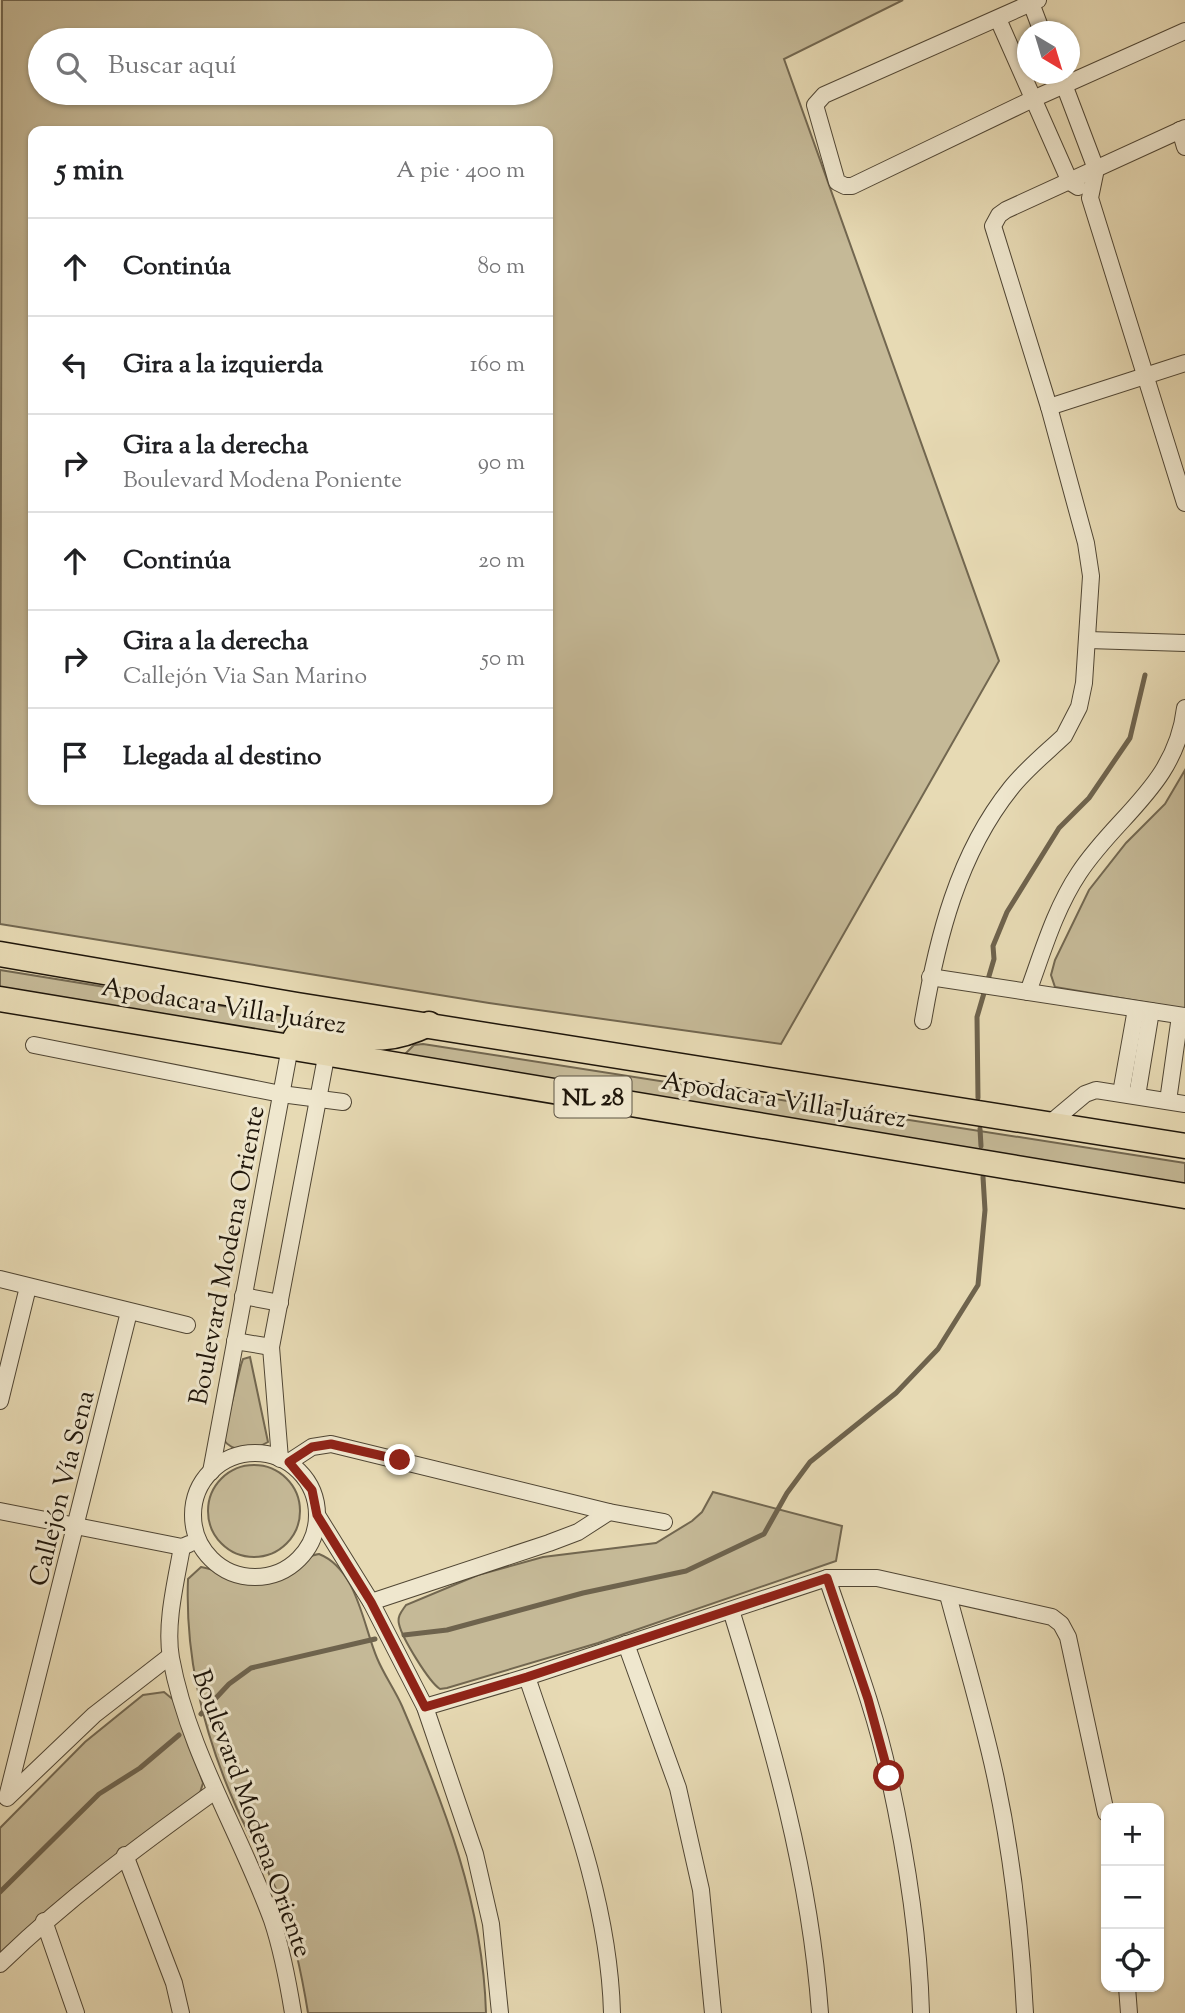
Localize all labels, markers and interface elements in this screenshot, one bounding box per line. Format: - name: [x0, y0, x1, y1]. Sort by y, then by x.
- north arrow: [1017, 21, 1080, 84]
- search box: [28, 28, 553, 105]
- icon: search: [52, 48, 90, 86]
- text: Buscar aquí: [108, 48, 237, 85]
- text: 5 min: [56, 150, 124, 193]
- text: A pie · 400 m: [396, 155, 525, 188]
- icon: ahead: [56, 248, 94, 286]
- text: Continúa: [123, 249, 231, 286]
- text: 80 m: [477, 251, 525, 284]
- icon: left: [56, 346, 94, 384]
- text: Gira a la izquierda: [123, 347, 323, 384]
- text: 160 m: [470, 349, 525, 382]
- text: Gira a la derecha: [123, 428, 308, 465]
- icon: right: [56, 444, 94, 482]
- text: 90 m: [478, 447, 525, 480]
- text: Boulevard Modena Poniente: [123, 465, 402, 498]
- icon: ahead: [56, 542, 94, 580]
- text: Continúa: [123, 543, 231, 580]
- text: 20 m: [478, 545, 525, 578]
- text: Gira a la derecha: [123, 624, 308, 661]
- icon: right: [56, 640, 94, 678]
- text: 50 m: [481, 643, 525, 676]
- text: Callejón Via San Marino: [123, 661, 367, 694]
- icon: arrive: [56, 738, 94, 776]
- text: Llegada al destino: [123, 739, 321, 776]
- street label: Apodaca a Villa Juárez: [99, 970, 349, 1045]
- street label: Apodaca a Villa Juárez: [659, 1064, 909, 1139]
- road number: NL 28: [554, 1077, 632, 1118]
- street label: Boulevard Modena Oriente: [181, 1103, 276, 1408]
- street label: Callejón Vía Sena: [21, 1387, 106, 1590]
- route end: [384, 1444, 415, 1475]
- street label: Boulevard Modena Oriente: [181, 1665, 320, 1963]
- route start: [873, 1760, 904, 1791]
- map controls: [1101, 1803, 1164, 1992]
- button: +: [1101, 1803, 1164, 1866]
- button: −: [1101, 1866, 1164, 1929]
- button: locate: [1101, 1929, 1164, 1992]

